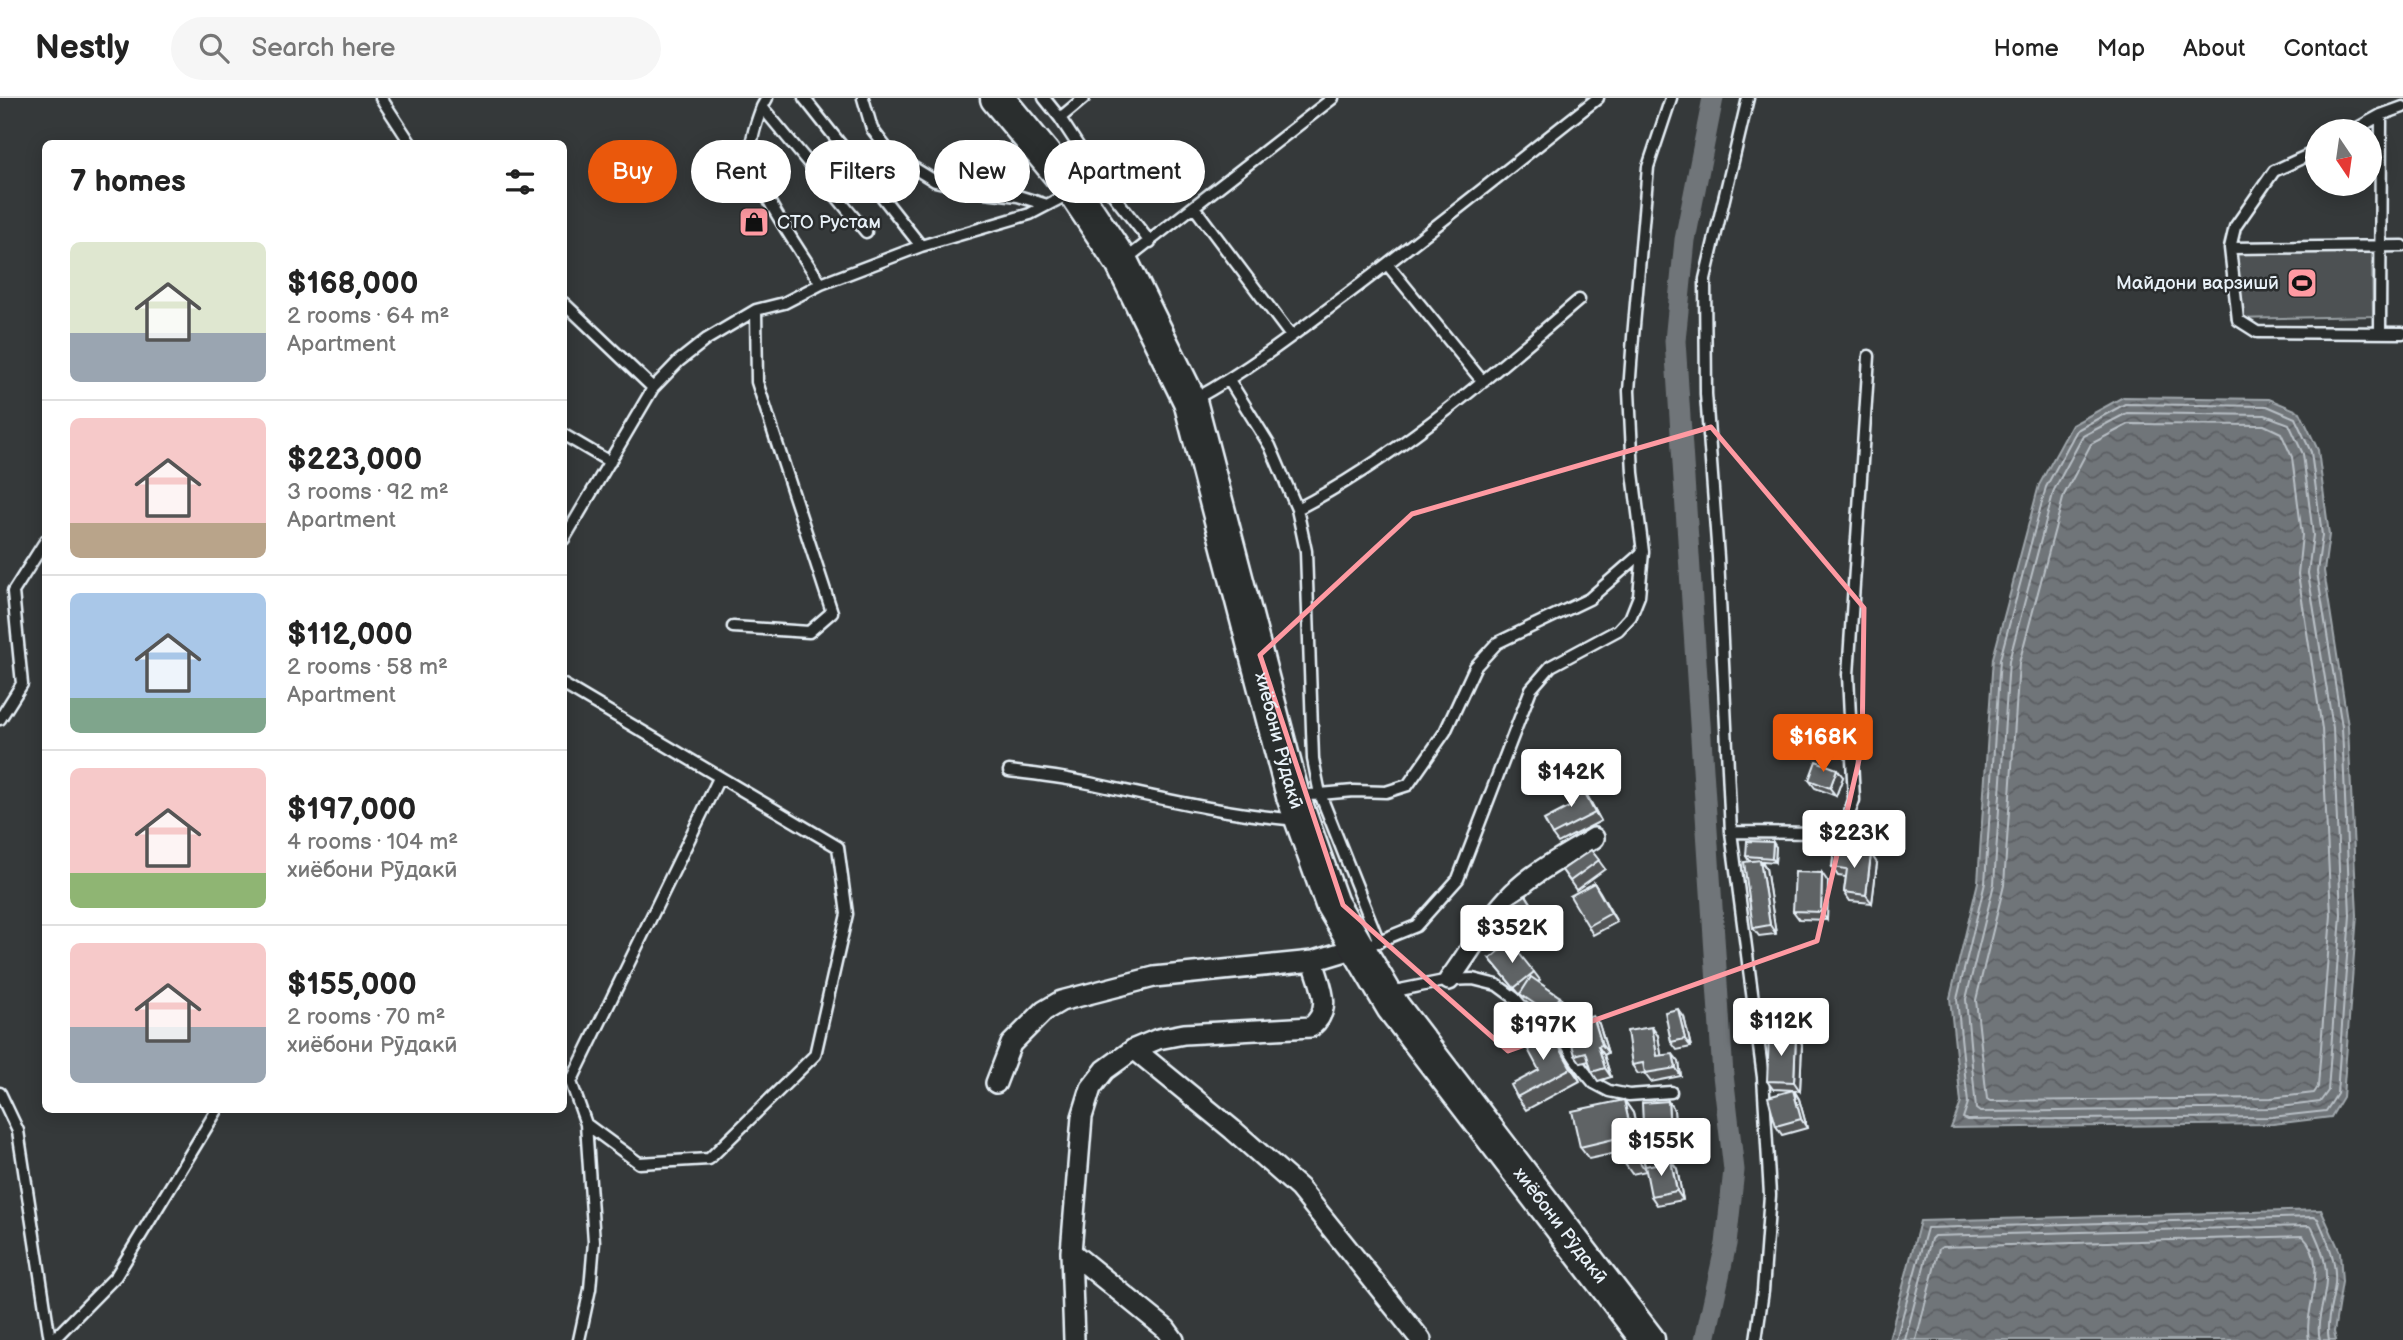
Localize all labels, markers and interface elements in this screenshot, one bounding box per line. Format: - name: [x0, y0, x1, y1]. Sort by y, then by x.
- search box: [171, 17, 661, 80]
- text: Nestly: [35, 28, 129, 68]
- icon: search: [195, 29, 233, 67]
- text: Search here: [251, 33, 395, 64]
- text: Home: [1994, 34, 2059, 63]
- text: Map: [2097, 34, 2145, 63]
- text: About: [2183, 34, 2245, 63]
- text: Contact: [2283, 34, 2368, 63]
- north arrow: [2305, 119, 2382, 196]
- map controls: [2305, 119, 2382, 196]
- chip: Buy: [588, 140, 677, 203]
- chip: Rent: [691, 140, 791, 203]
- chip: Filters: [805, 140, 920, 203]
- chip: New: [934, 140, 1030, 203]
- chip: Apartment: [1044, 140, 1205, 203]
- icon: filters: [501, 163, 539, 201]
- text: 7 homes: [70, 164, 186, 200]
- shop icon: СТО Рустам: [737, 205, 771, 239]
- place label: СТО Рустам: [777, 211, 881, 234]
- text: $168,000: [287, 266, 418, 302]
- sports icon: Майдони варзишӣ: [2285, 266, 2319, 300]
- icon: home: [126, 270, 210, 354]
- place label: Майдони варзишӣ: [2116, 272, 2279, 295]
- text: 2 rooms · 64 m²: [287, 302, 449, 330]
- text: Apartment: [287, 330, 396, 358]
- text: $223,000: [287, 442, 422, 478]
- icon: home: [126, 446, 210, 530]
- text: 3 rooms · 92 m²: [287, 478, 449, 506]
- text: Apartment: [287, 506, 396, 534]
- text: $112,000: [287, 617, 413, 653]
- icon: home: [126, 621, 210, 705]
- text: 2 rooms · 58 m²: [287, 653, 448, 681]
- street label: хиёбони Рӯдакӣ: [1250, 669, 1308, 812]
- text: Apartment: [287, 681, 396, 709]
- pin: $168K: [1774, 714, 1872, 774]
- text: $168K: [1789, 723, 1857, 751]
- pin: $142K: [1522, 750, 1620, 809]
- text: $142K: [1537, 758, 1605, 786]
- text: $197,000: [287, 792, 416, 828]
- icon: home: [126, 796, 210, 880]
- pin: $223K: [1805, 810, 1903, 870]
- text: $223K: [1818, 819, 1890, 847]
- text: 4 rooms · 104 m²: [287, 828, 458, 856]
- text: хиёбони Рӯдакӣ: [287, 856, 457, 884]
- pin: $352K: [1463, 906, 1561, 965]
- text: $352K: [1476, 914, 1548, 942]
- text: $155,000: [287, 967, 417, 1003]
- icon: home: [126, 971, 210, 1055]
- pin: $112K: [1732, 998, 1830, 1058]
- pin: $197K: [1494, 1002, 1592, 1062]
- text: 2 rooms · 70 m²: [287, 1003, 446, 1031]
- text: $112K: [1749, 1007, 1813, 1035]
- text: $197K: [1510, 1011, 1576, 1039]
- text: хиёбони Рӯдакӣ: [287, 1031, 457, 1059]
- pin: $155K: [1612, 1118, 1710, 1178]
- text: $155K: [1627, 1127, 1695, 1155]
- street label: хиёбони Рӯдакӣ: [1508, 1163, 1612, 1288]

